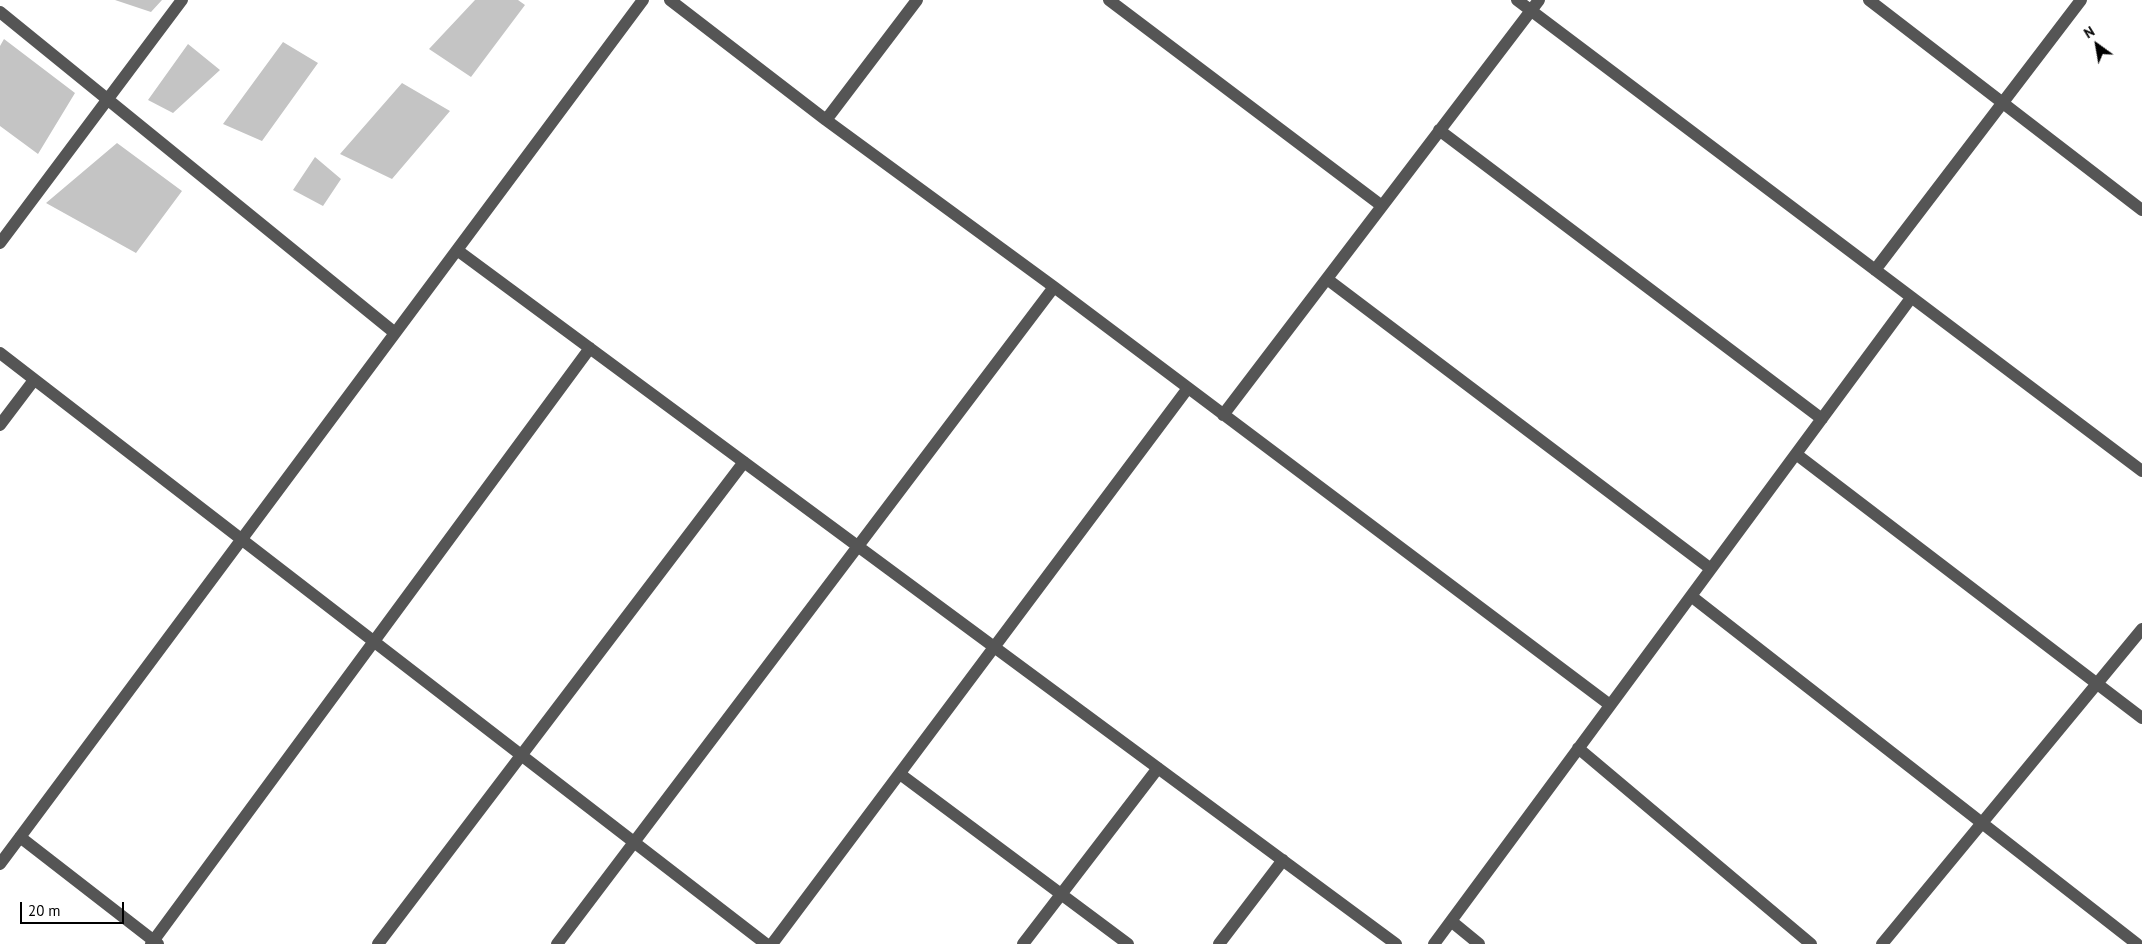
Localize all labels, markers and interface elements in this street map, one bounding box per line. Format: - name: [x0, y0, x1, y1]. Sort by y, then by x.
- north arrow: [2072, 20, 2122, 70]
- text: N: [2080, 22, 2098, 42]
- scale bar: [22, 892, 126, 924]
- text: 20 m: [28, 901, 61, 920]

